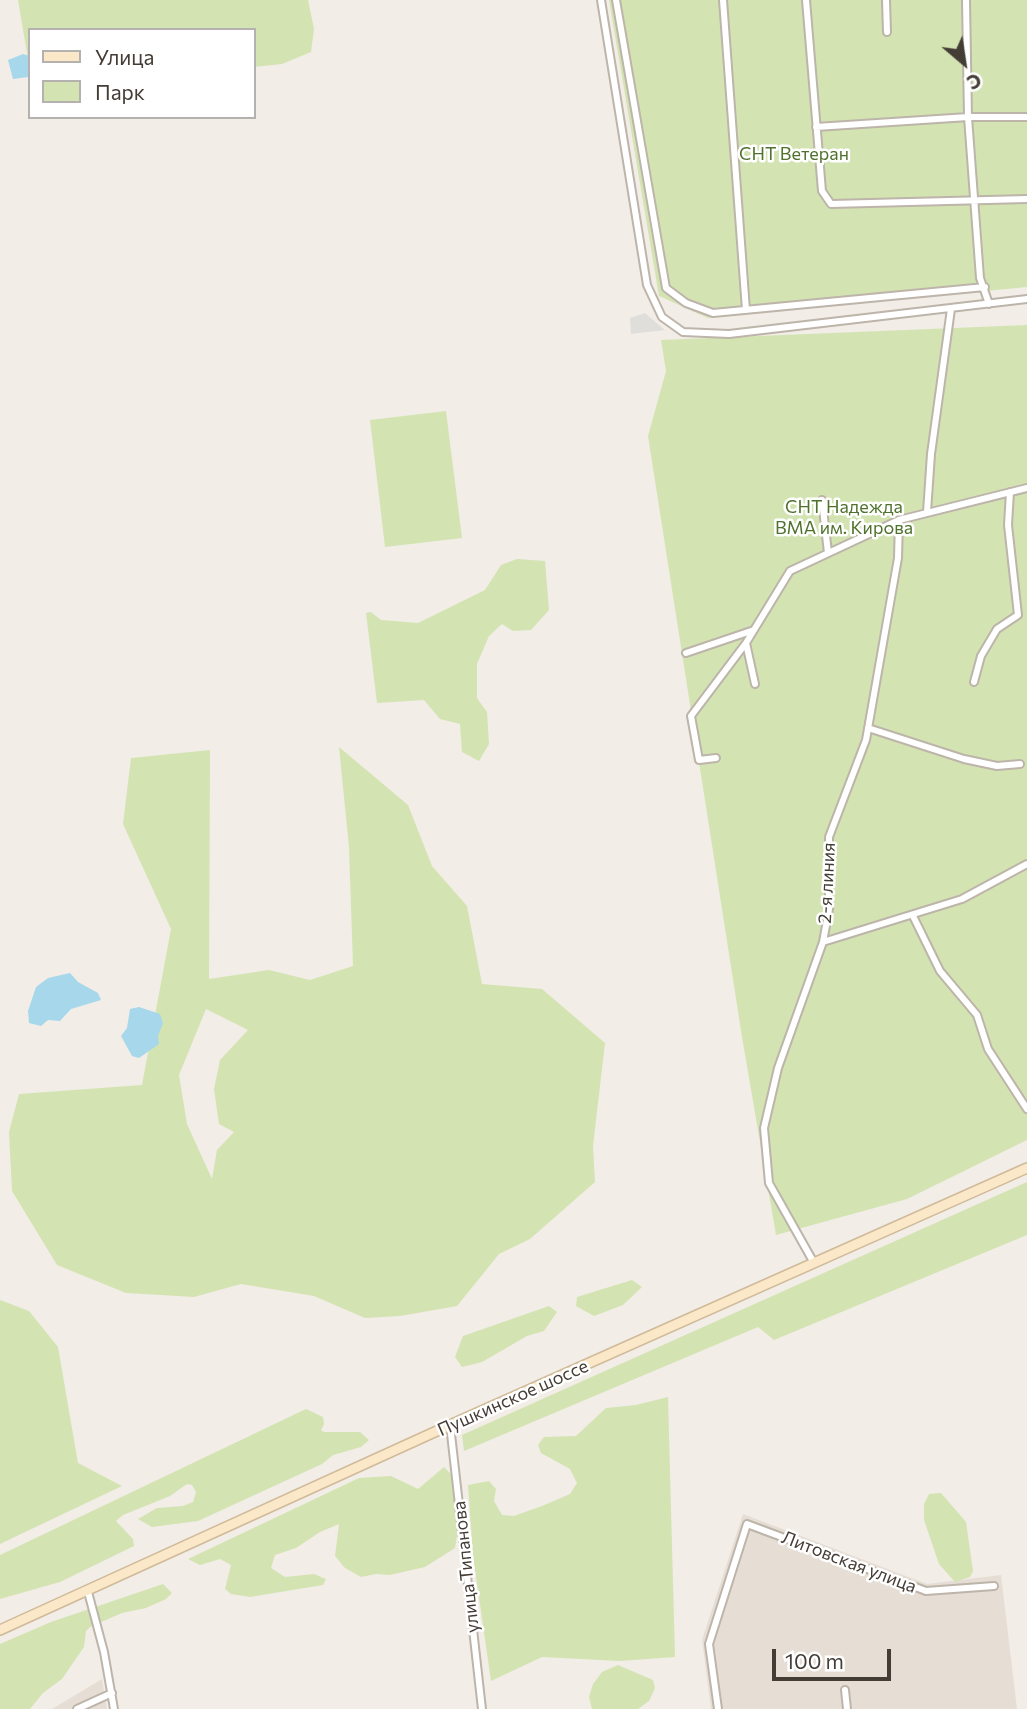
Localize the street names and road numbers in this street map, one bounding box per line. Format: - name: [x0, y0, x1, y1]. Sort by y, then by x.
- street label: 2-я линия: [814, 842, 840, 924]
- street label: Пушкинское шоссе: [434, 1355, 592, 1441]
- street label: улица Типанова: [448, 1500, 484, 1634]
- street label: Литовская улица: [779, 1526, 919, 1598]

